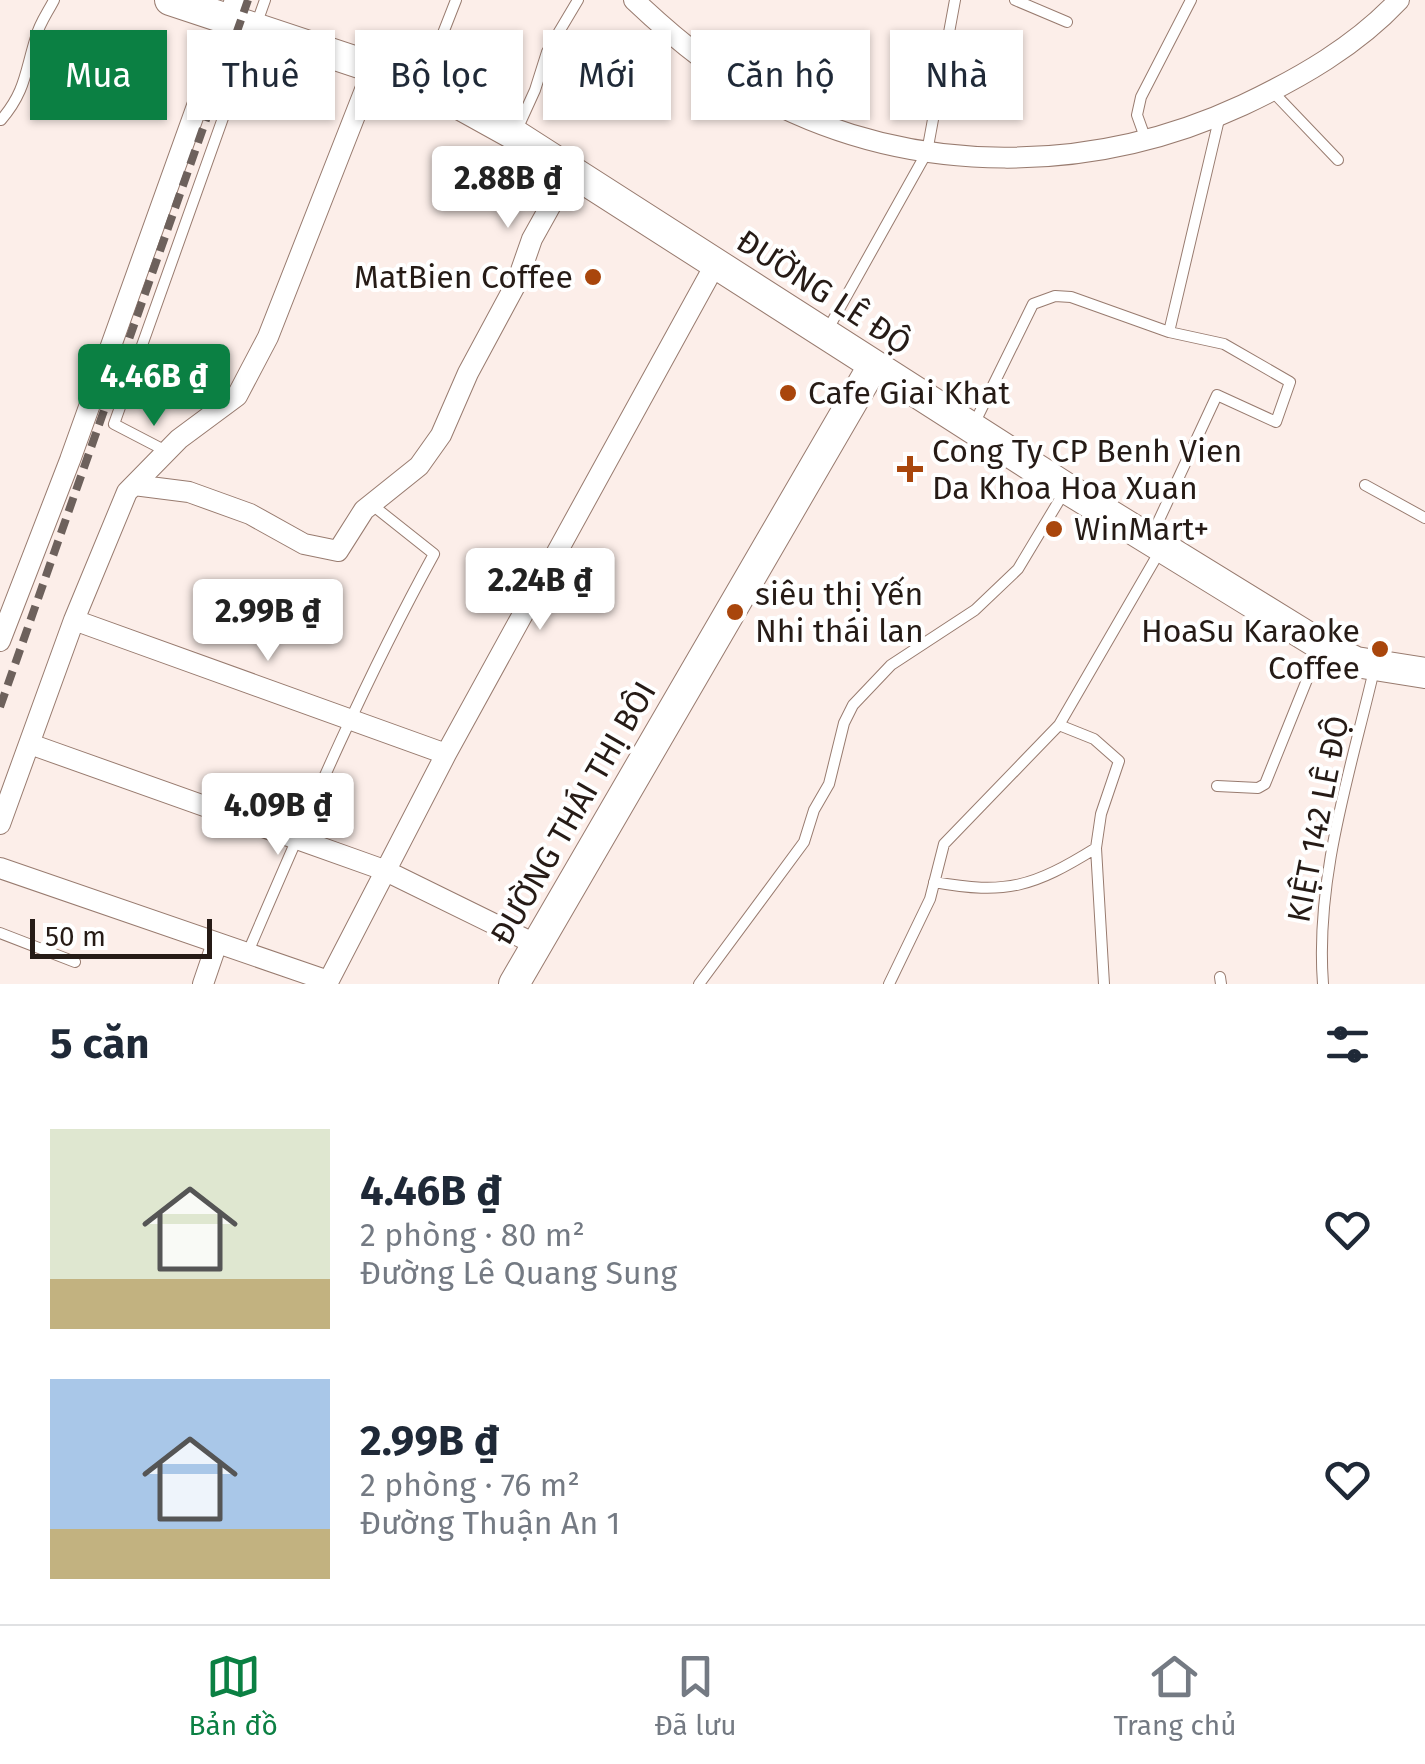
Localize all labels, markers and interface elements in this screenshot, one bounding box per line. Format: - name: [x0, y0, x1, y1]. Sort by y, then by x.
- chip: Mua: [30, 30, 167, 120]
- chip: Thuê: [187, 30, 335, 120]
- chip: Bộ lọc: [355, 30, 523, 120]
- chip: Mới: [543, 30, 671, 120]
- chip: Căn hộ: [691, 30, 870, 120]
- chip: Nhà: [890, 30, 1023, 120]
- pin: 2.88B ₫: [416, 146, 600, 231]
- text: 2.88B ₫: [454, 159, 562, 197]
- street label: ĐƯỜNG LÊ ĐỘ: [730, 222, 918, 362]
- place label: MatBien Coffee: [354, 258, 573, 296]
- marker: MatBien Coffee: [582, 266, 604, 288]
- pin: 4.46B ₫: [62, 344, 246, 429]
- text: 4.46B ₫: [100, 357, 208, 395]
- place label: Cafe Giai Khat: [808, 374, 1010, 412]
- marker: Cafe Giai Khat: [777, 382, 799, 404]
- place label: Cong Ty CP Benh Vien Da Khoa Hoa Xuan: [932, 432, 1242, 507]
- marker: Cong Ty CP Benh Vien Da Khoa Hoa Xuan: [897, 456, 923, 482]
- place label: WinMart+: [1074, 510, 1209, 548]
- marker: WinMart+: [1043, 518, 1065, 540]
- pin: 2.24B ₫: [448, 548, 632, 633]
- text: 2.24B ₫: [488, 561, 592, 599]
- place label: siêu thị Yến Nhi thái lan: [755, 575, 924, 650]
- pin: 2.99B ₫: [176, 579, 360, 664]
- text: 2.99B ₫: [215, 592, 321, 630]
- marker: siêu thị Yến Nhi thái lan: [724, 601, 746, 623]
- place label: HoaSu Karaoke Coffee: [1141, 612, 1360, 687]
- marker: HoaSu Karaoke Coffee: [1369, 638, 1391, 660]
- street label: ĐƯỜNG THÁI THỊ BÔI: [482, 675, 664, 951]
- street label: KIỆT 142 LÊ ĐỘ: [1279, 712, 1357, 926]
- pin: 4.09B ₫: [186, 773, 370, 858]
- text: 4.09B ₫: [224, 786, 332, 824]
- scale bar: [30, 914, 212, 958]
- text: 50 m: [45, 920, 106, 953]
- icon: filters: [1320, 1017, 1375, 1072]
- text: 5 căn: [50, 1019, 149, 1069]
- text: 4.46B ₫: [360, 1166, 502, 1216]
- icon: home: [130, 1169, 250, 1289]
- icon: heart: [1320, 1202, 1375, 1257]
- text: 2 phòng · 80 m²: [360, 1216, 585, 1254]
- text: Đường Lê Quang Sung: [360, 1254, 677, 1292]
- text: 2.99B ₫: [360, 1416, 499, 1466]
- icon: home: [130, 1419, 250, 1539]
- icon: heart: [1320, 1452, 1375, 1507]
- text: 2 phòng · 76 m²: [360, 1466, 580, 1504]
- text: Đường Thuận An 1: [360, 1504, 620, 1542]
- tab: Bản đồ: [188, 1649, 278, 1742]
- tab: Đã lưu: [655, 1649, 737, 1742]
- tab: Trang chủ: [1113, 1649, 1237, 1742]

